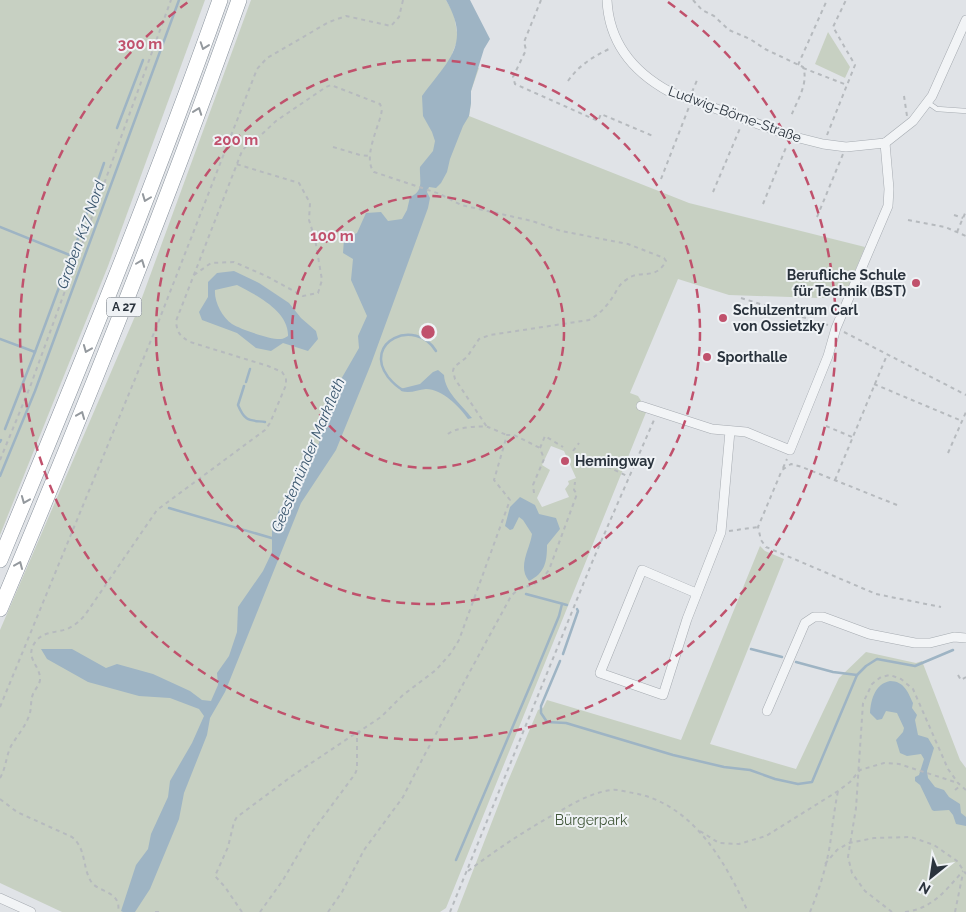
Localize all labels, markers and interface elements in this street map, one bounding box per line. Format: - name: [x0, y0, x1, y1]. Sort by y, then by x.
- text: 300 m: [118, 35, 162, 53]
- one-way arrow: [200, 41, 210, 50]
- street label: Ludwig-Börne-Straße: [666, 82, 804, 146]
- one-way arrow: [192, 107, 202, 116]
- text: 200 m: [214, 131, 258, 149]
- water label: Graben K17 Nord: [53, 178, 109, 291]
- one-way arrow: [142, 193, 152, 202]
- text: 100 m: [310, 227, 354, 245]
- one-way arrow: [135, 260, 145, 268]
- place label: Berufliche Schule für Technik (BST): [787, 267, 907, 299]
- marker: Berufliche Schule für Technik (BST): [910, 277, 922, 289]
- road number: A 27: [106, 298, 142, 316]
- place label: Schulzentrum Carl von Ossietzky: [733, 302, 859, 334]
- marker: Schulzentrum Carl von Ossietzky: [717, 312, 729, 324]
- centre of rings: [419, 323, 437, 341]
- one-way arrow: [83, 344, 94, 353]
- place label: Sporthalle: [717, 349, 788, 365]
- marker: Sporthalle: [701, 351, 713, 363]
- water label: Geestemünder Markfleth: [267, 375, 349, 535]
- one-way arrow: [76, 411, 86, 419]
- place label: Hemingway: [575, 453, 655, 469]
- marker: Hemingway: [559, 455, 571, 467]
- one-way arrow: [21, 495, 31, 503]
- one-way arrow: [13, 561, 23, 569]
- park label: Bürgerpark: [555, 812, 628, 828]
- north arrow: [906, 852, 956, 902]
- text: N: [916, 879, 933, 898]

